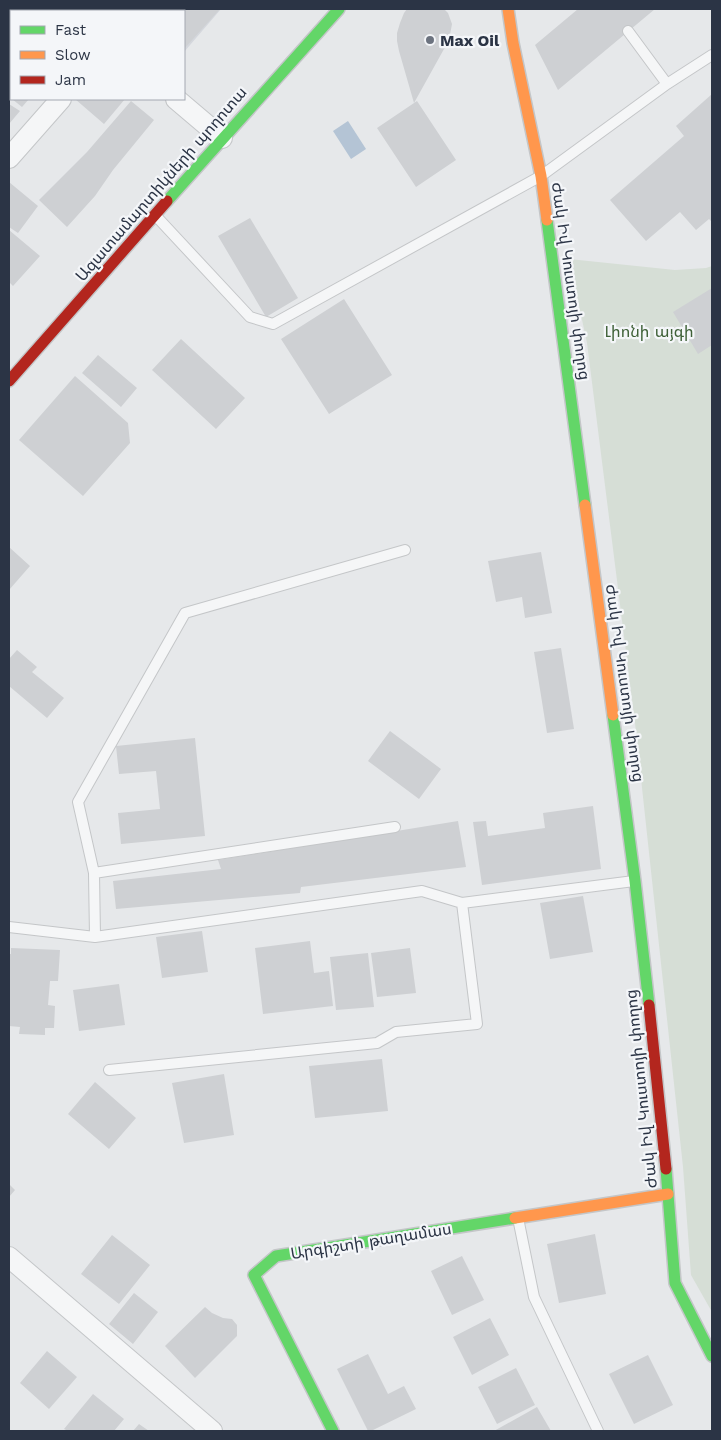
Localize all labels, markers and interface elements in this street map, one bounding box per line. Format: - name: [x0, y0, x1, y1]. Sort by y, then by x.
- legend: [10, 10, 185, 100]
- text: Fast: [55, 21, 87, 39]
- place label: Max Oil: [440, 31, 500, 50]
- marker: Max Oil: [424, 34, 436, 46]
- text: Slow: [55, 46, 91, 64]
- text: Jam: [55, 71, 86, 89]
- street label: Ազատամարտիկների պողոտա: [71, 83, 251, 285]
- street label: Ժակ Իվ Կուստոյի փողոց: [548, 181, 594, 381]
- park label: Լիոնի այգի: [604, 322, 694, 341]
- street label: Ժակ Իվ Կուստոյի փողոց: [602, 583, 648, 783]
- street label: Ժակ Իվ Կուստոյի փողոց: [621, 989, 661, 1189]
- street label: Արգիշտի թաղամաս: [289, 1219, 453, 1263]

